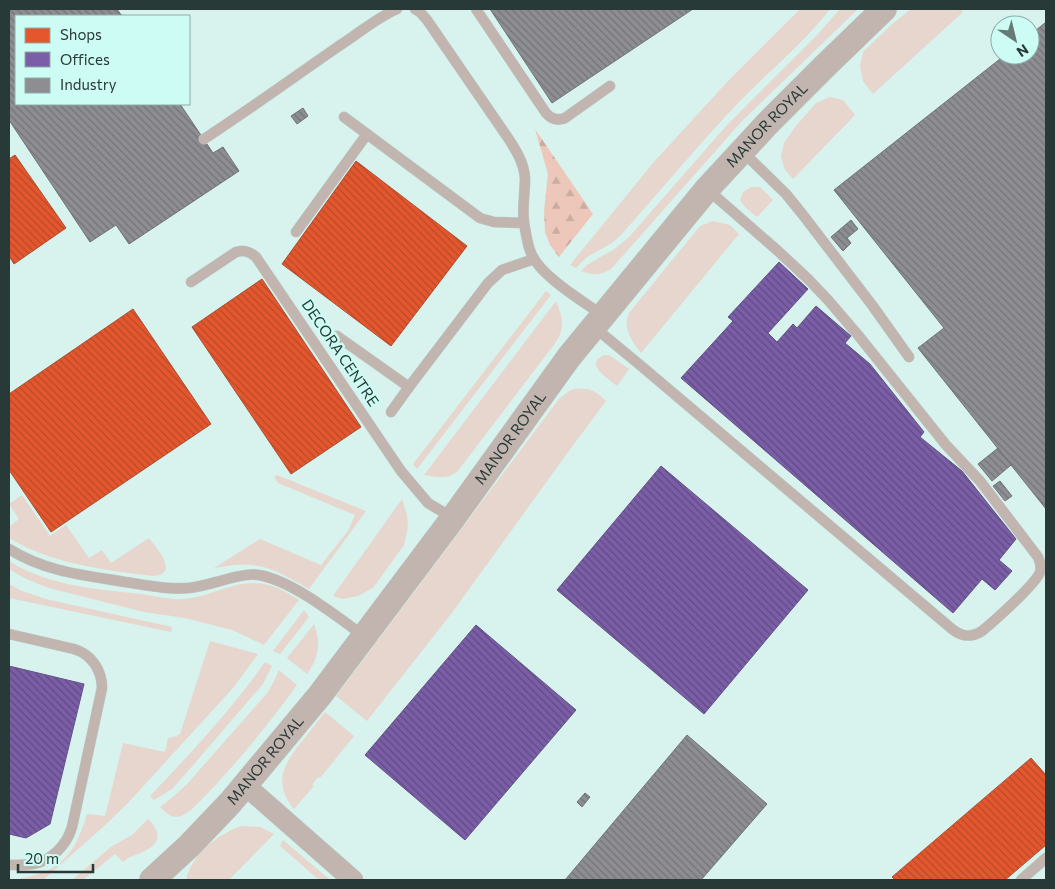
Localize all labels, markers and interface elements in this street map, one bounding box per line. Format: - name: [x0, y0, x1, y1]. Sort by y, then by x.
- legend: [15, 15, 190, 105]
- north arrow: [990, 15, 1040, 65]
- text: Shops: [60, 25, 102, 43]
- text: N: [1014, 41, 1032, 61]
- text: Offices: [60, 50, 110, 68]
- text: Industry: [60, 75, 117, 93]
- street label: MANOR ROYAL: [722, 78, 811, 171]
- street label: DECORA CENTRE: [298, 296, 383, 409]
- street label: MANOR ROYAL: [470, 387, 549, 488]
- street label: MANOR ROYAL: [222, 711, 307, 808]
- scale bar: [18, 842, 92, 874]
- text: 20 m: [25, 849, 59, 867]

